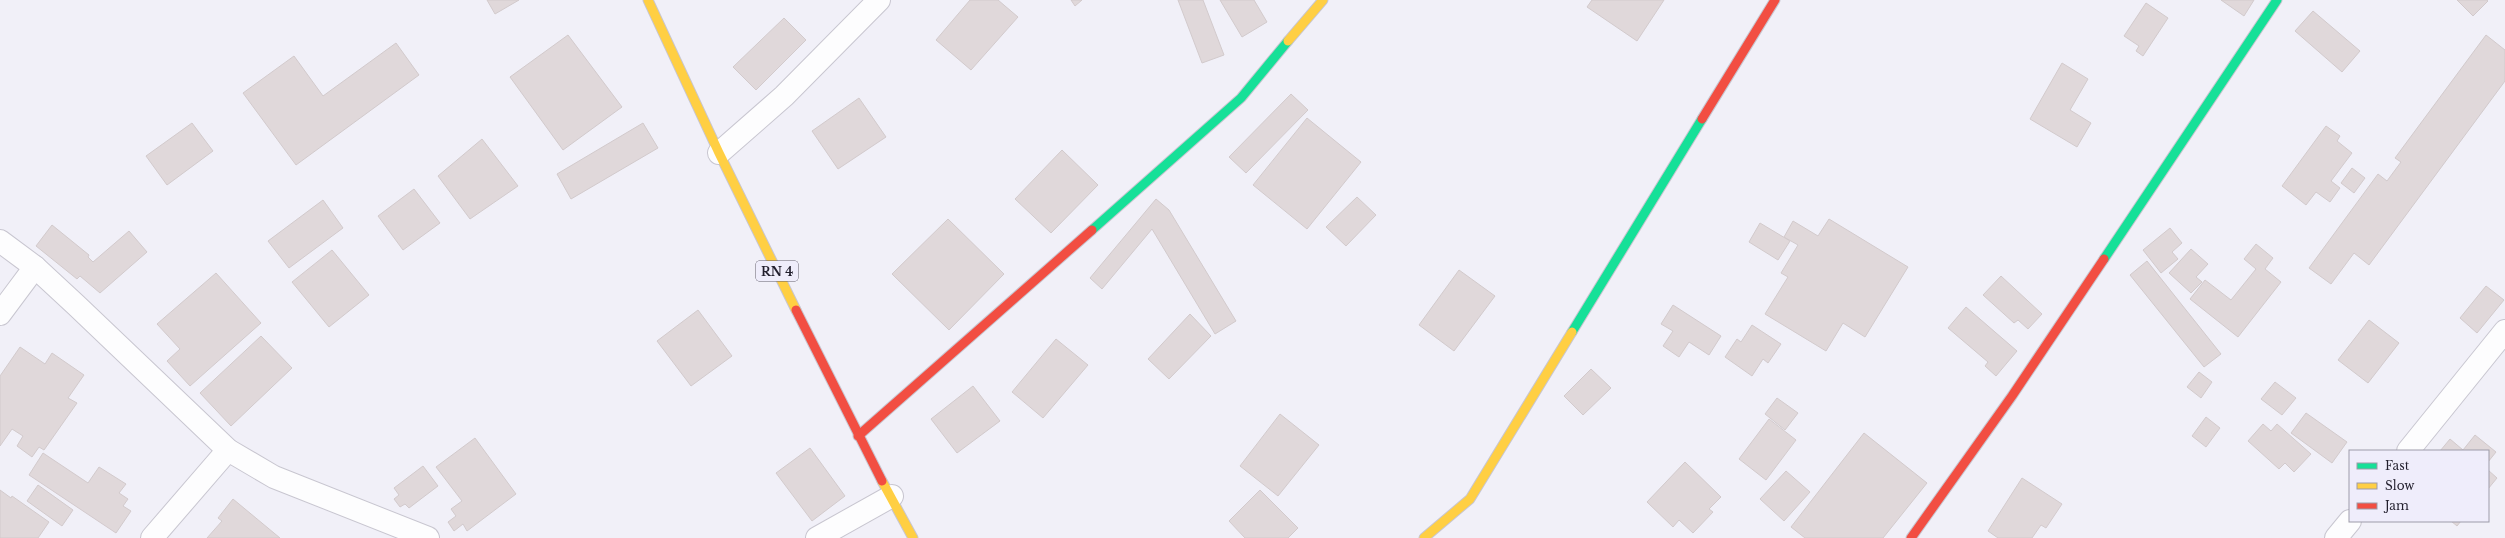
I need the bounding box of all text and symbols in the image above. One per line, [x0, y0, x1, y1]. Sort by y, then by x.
road number: RN 4 [756, 261, 798, 281]
legend [2349, 450, 2489, 522]
text: Fast [2385, 458, 2410, 473]
text: Slow [2385, 478, 2415, 493]
text: Jam [2383, 498, 2409, 513]

